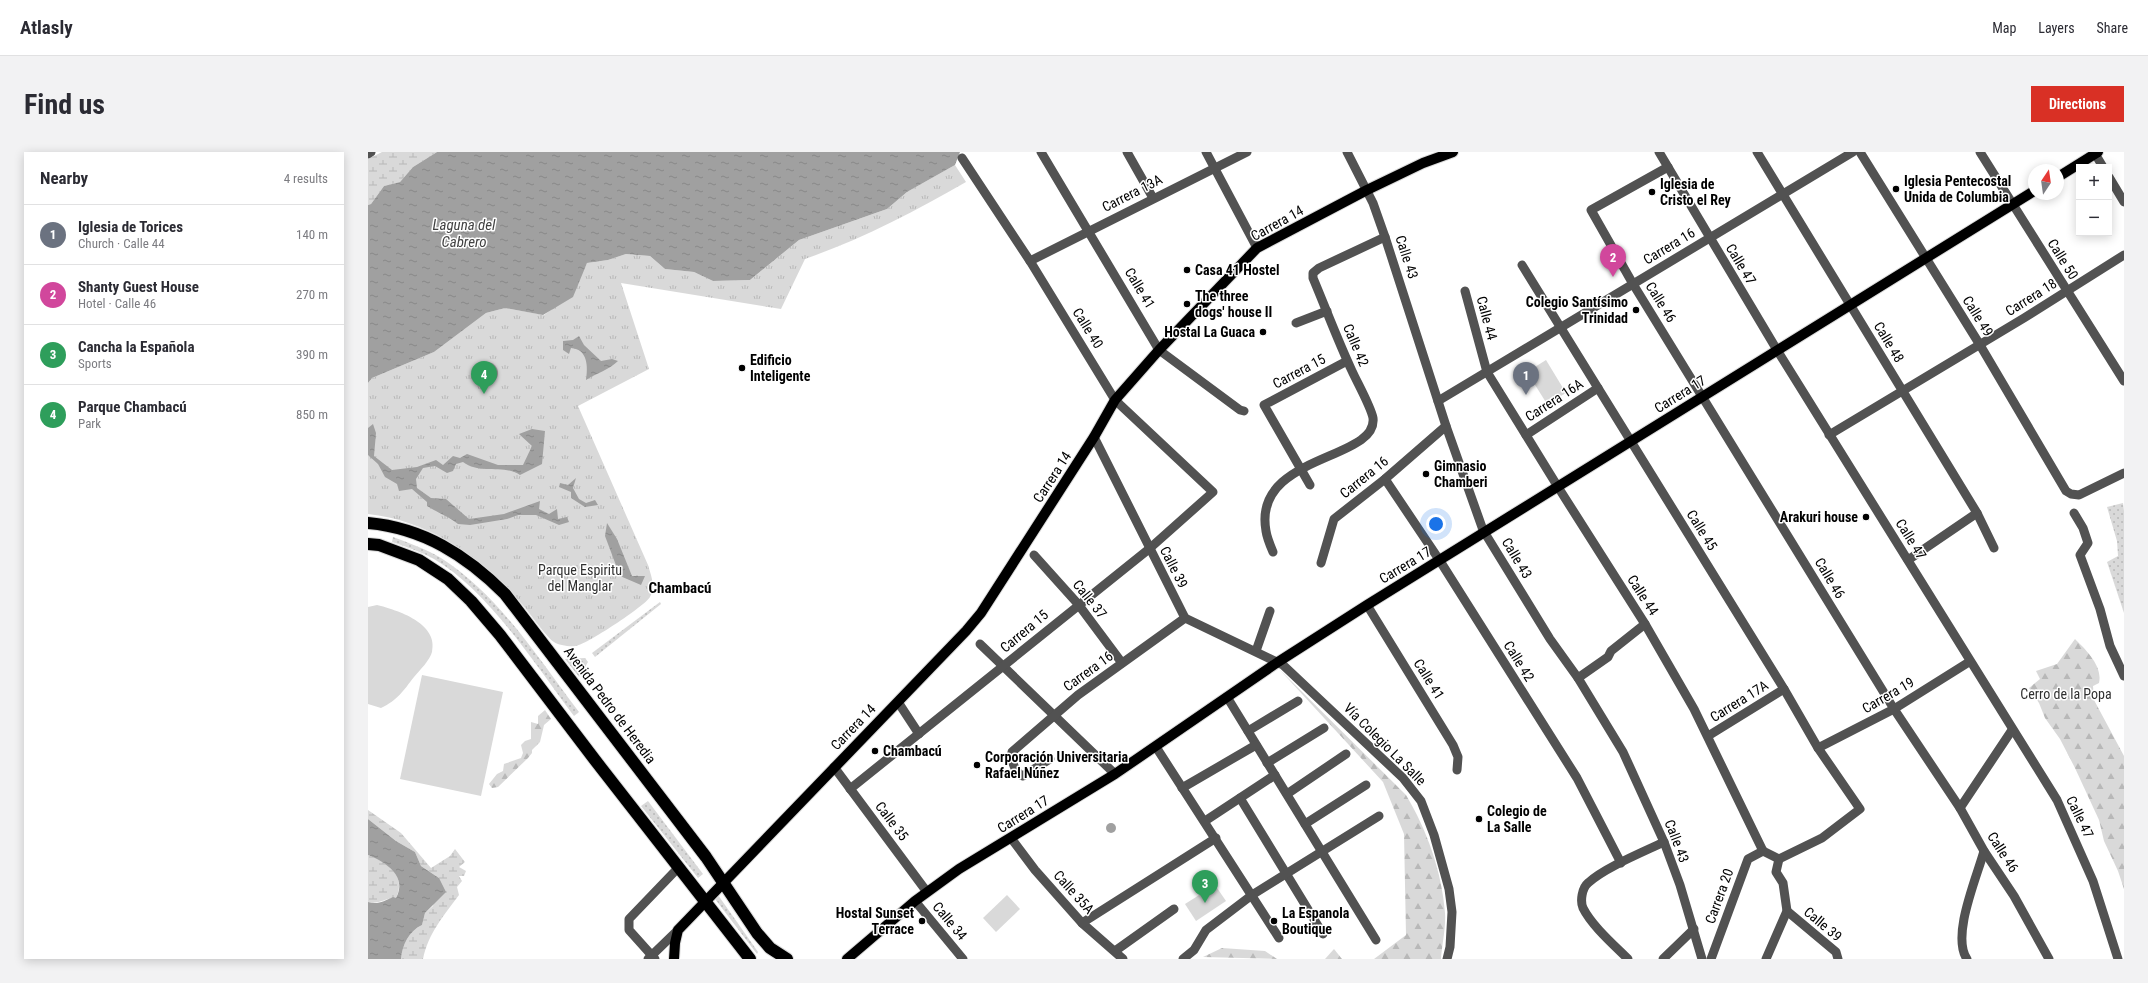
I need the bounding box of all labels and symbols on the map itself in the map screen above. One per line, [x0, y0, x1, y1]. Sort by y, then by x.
north arrow [2028, 164, 2064, 200]
street label: Carrera 13A [1099, 171, 1165, 215]
place label: Iglesia Pentecostal Unida de Columbia [1904, 173, 2011, 205]
place label: Iglesia de Cristo el Rey [1660, 176, 1732, 208]
marker: Iglesia Pentecostal Unida de Columbia [1891, 184, 1901, 194]
marker: Iglesia de Cristo el Rey [1647, 187, 1657, 197]
street label: Carrera 14 [1248, 202, 1306, 244]
water label: Laguna del Cabrero [433, 216, 496, 251]
street label: Carrera 16 [1640, 224, 1698, 268]
street label: Calle 43 [1392, 233, 1422, 281]
street label: Calle 50 [2044, 236, 2082, 282]
street label: Calle 47 [1723, 241, 1759, 287]
pin: 2 [1600, 244, 1626, 277]
place label: Casa 41 Hostel [1195, 262, 1280, 278]
street label: Calle 41 [1122, 265, 1158, 311]
marker: Casa 41 Hostel [1182, 265, 1192, 275]
street label: Carrera 18 [2002, 275, 2060, 319]
street label: Calle 46 [1642, 279, 1680, 325]
place label: The three dogs' house II [1195, 288, 1272, 320]
street label: Calle 49 [1959, 293, 1997, 339]
street label: Calle 44 [1473, 294, 1501, 342]
place label: Colegio Santísimo Trinidad [1526, 294, 1628, 326]
marker: The three dogs' house II [1182, 299, 1192, 309]
street label: Calle 40 [1069, 305, 1107, 351]
marker: Colegio Santísimo Trinidad [1631, 305, 1641, 315]
street label: Calle 48 [1871, 319, 1907, 365]
street label: Calle 42 [1340, 321, 1372, 369]
place label: Hostal La Guaca [1164, 324, 1255, 340]
marker: Hostal La Guaca [1258, 327, 1268, 337]
street label: Carrera 15 [1270, 350, 1328, 392]
place label: Edificio Inteligente [750, 352, 811, 384]
pin: 4 [471, 361, 497, 394]
pin: 1 [1513, 362, 1539, 395]
marker: Edificio Inteligente [737, 363, 747, 373]
street label: Carrera 17 [1651, 372, 1709, 416]
street label: Carrera 16A [1522, 375, 1586, 425]
street label: Carrera 14 [1030, 449, 1074, 505]
street label: Carrera 16 [1337, 453, 1391, 501]
place label: Gimnasio Chamberi [1434, 458, 1488, 490]
marker: Gimnasio Chamberi [1421, 469, 1431, 479]
street label: Calle 45 [1683, 507, 1721, 553]
place label: Arakuri house [1780, 509, 1858, 525]
marker: Arakuri house [1861, 512, 1871, 522]
your location [1426, 514, 1446, 534]
street label: Calle 47 [1892, 516, 1930, 562]
street label: Calle 43 [1499, 535, 1535, 581]
street label: Calle 39 [1157, 543, 1191, 591]
street label: Carrera 17 [1376, 543, 1434, 587]
street label: Calle 46 [1812, 555, 1848, 601]
park label: Parque Espiritu del Manglar [538, 562, 622, 594]
street label: Calle 44 [1624, 572, 1662, 618]
street label: Calle 37 [1070, 577, 1110, 621]
district label: Chambacú [649, 579, 711, 597]
street label: Carrera 15 [997, 606, 1051, 656]
street label: Calle 42 [1500, 638, 1538, 684]
street label: Avenida Pedro de Heredia [561, 643, 659, 767]
street label: Carrera 16 [1060, 648, 1116, 694]
street label: Calle 41 [1410, 656, 1448, 702]
street label: Carrera 19 [1859, 674, 1917, 716]
street label: Carrera 17A [1707, 677, 1771, 725]
park label: Cerro de la Popa [2020, 686, 2112, 702]
street label: Vía Colegio La Salle [1341, 700, 1430, 789]
street label: Carrera 14 [827, 701, 879, 753]
place label: Chambacú [883, 743, 942, 759]
marker: Chambacú [870, 746, 880, 756]
place label: Corporación Universitaria Rafael Núñez [985, 749, 1128, 781]
marker: Corporación Universitaria Rafael Núñez [972, 760, 982, 770]
street label: Carrera 17 [994, 792, 1052, 836]
street label: Calle 47 [2063, 793, 2097, 841]
street label: Calle 35 [872, 798, 912, 844]
place label: Colegio de La Salle [1487, 803, 1547, 835]
marker: Colegio de La Salle [1474, 814, 1484, 824]
street label: Calle 43 [1662, 817, 1692, 865]
street label: Calle 46 [1984, 829, 2022, 875]
street label: Carrera 20 [1702, 866, 1736, 926]
street label: Calle 35A [1050, 867, 1098, 917]
pin: 3 [1192, 870, 1218, 903]
street label: Calle 34 [930, 899, 971, 943]
street label: Calle 39 [1801, 904, 1845, 944]
place label: Hostal Sunset Terrace [836, 905, 914, 937]
place label: La Espanola Boutique [1282, 905, 1350, 937]
marker: Hostal Sunset Terrace [917, 916, 927, 926]
marker: La Espanola Boutique [1269, 916, 1279, 926]

